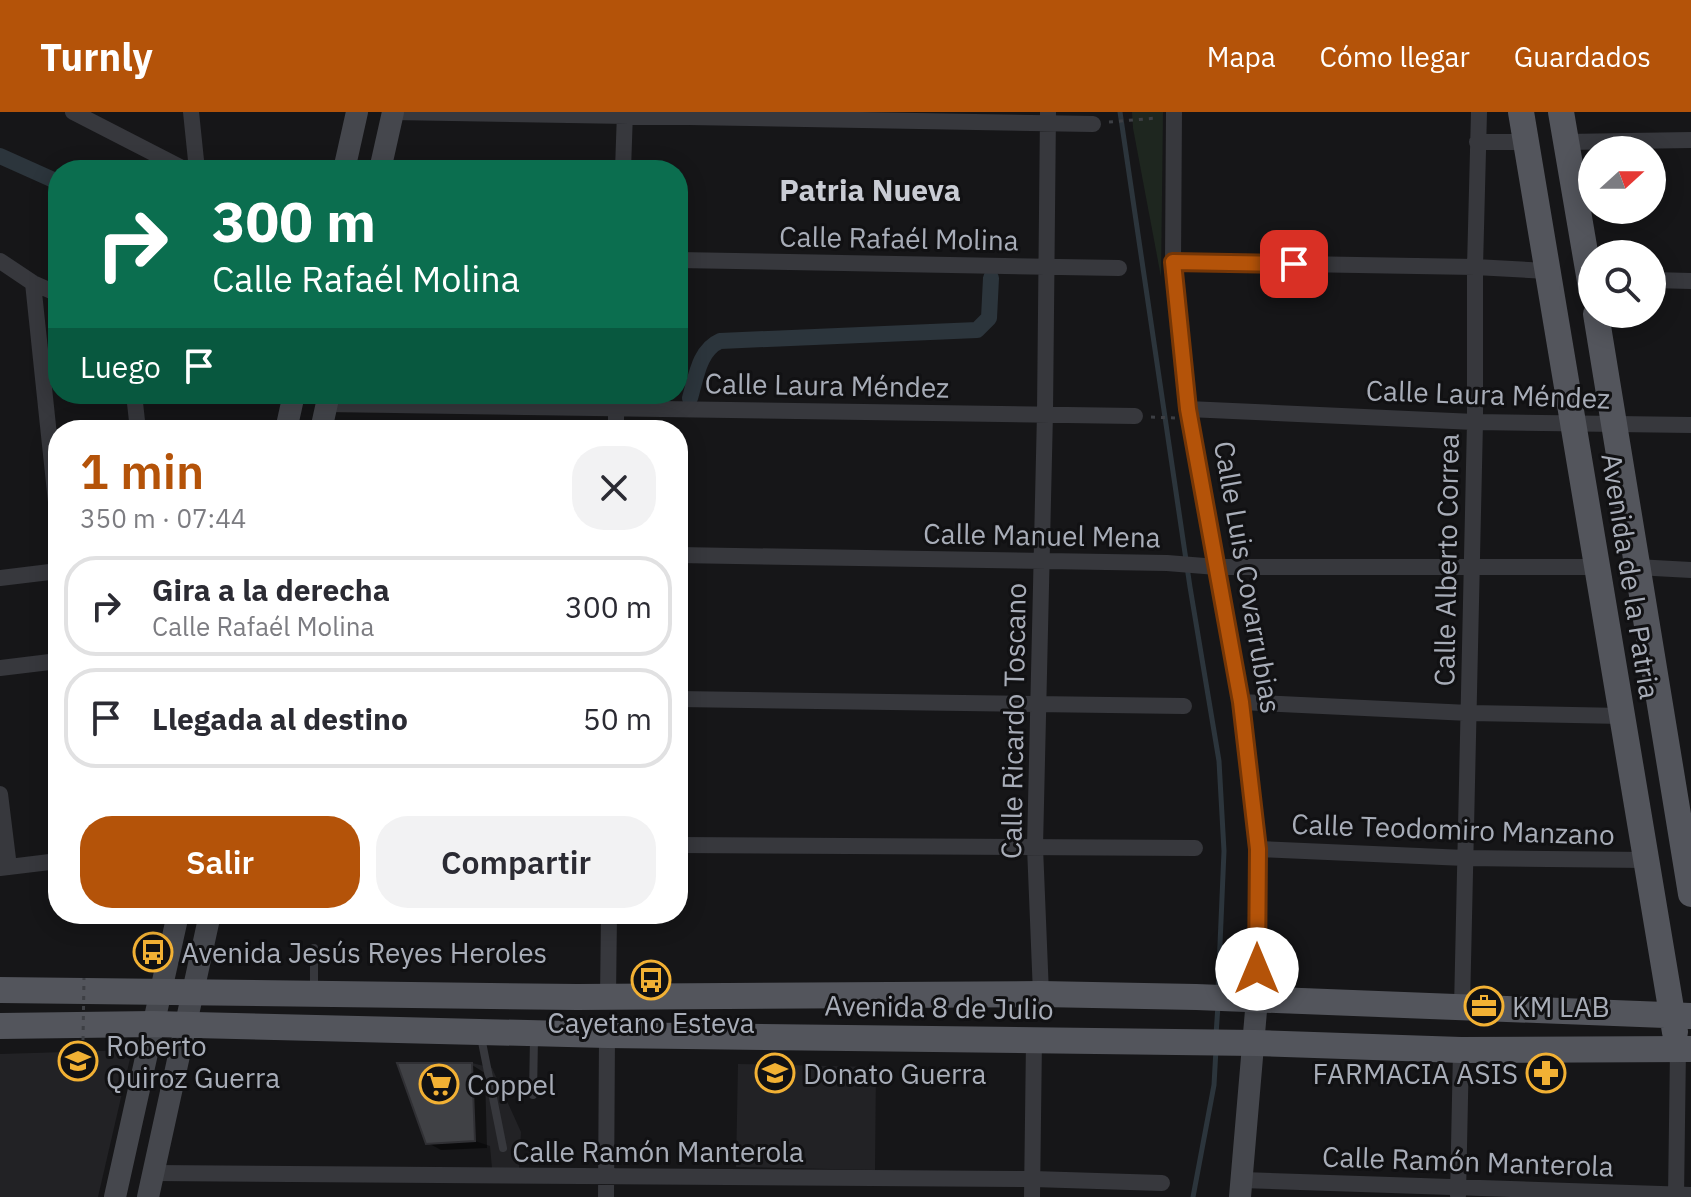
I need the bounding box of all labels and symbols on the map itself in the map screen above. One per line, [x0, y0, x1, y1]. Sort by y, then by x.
north arrow [1578, 136, 1666, 224]
district label: Patria Nueva [779, 170, 961, 209]
street label: Calle Rafaél Molina [779, 217, 1019, 259]
pin [1260, 230, 1328, 298]
street label: Calle Laura Méndez [704, 364, 950, 406]
street label: Calle Laura Méndez [1365, 371, 1611, 417]
street label: Calle Alberto Correa [1425, 433, 1467, 687]
street label: Calle Luis Covarrubias [1206, 438, 1290, 716]
street label: Avenida de la Patria [1593, 451, 1669, 701]
street label: Calle Manuel Mena [923, 514, 1161, 556]
street label: Calle Ricardo Toscano [992, 583, 1034, 859]
street label: Calle Teodomiro Manzano [1291, 805, 1615, 853]
position arrow [1215, 927, 1299, 1011]
bus stop icon: Avenida Jesús Reyes Heroles [132, 931, 174, 973]
place label: Avenida Jesús Reyes Heroles [181, 934, 547, 971]
bus stop icon: Cayetano Esteva [630, 959, 672, 1001]
office icon: KM LAB [1463, 985, 1505, 1027]
street label: Avenida 8 de Julio [824, 987, 1054, 1027]
place label: KM LAB [1512, 988, 1610, 1025]
place label: Cayetano Esteva [547, 1004, 755, 1041]
place label: Roberto Quiroz Guerra [106, 1027, 280, 1096]
school or university icon: Roberto Quiroz Guerra [57, 1040, 99, 1082]
school or university icon: Donato Guerra [754, 1052, 796, 1094]
pharmacy icon: FARMACIA ASIS [1525, 1052, 1567, 1094]
place label: Donato Guerra [803, 1055, 987, 1092]
place label: FARMACIA ASIS [1313, 1055, 1518, 1092]
supermarket icon: Coppel [418, 1063, 460, 1105]
place label: Coppel [467, 1066, 556, 1103]
street label: Calle Ramón Manterola [512, 1133, 804, 1170]
street label: Calle Ramón Manterola [1322, 1137, 1614, 1185]

